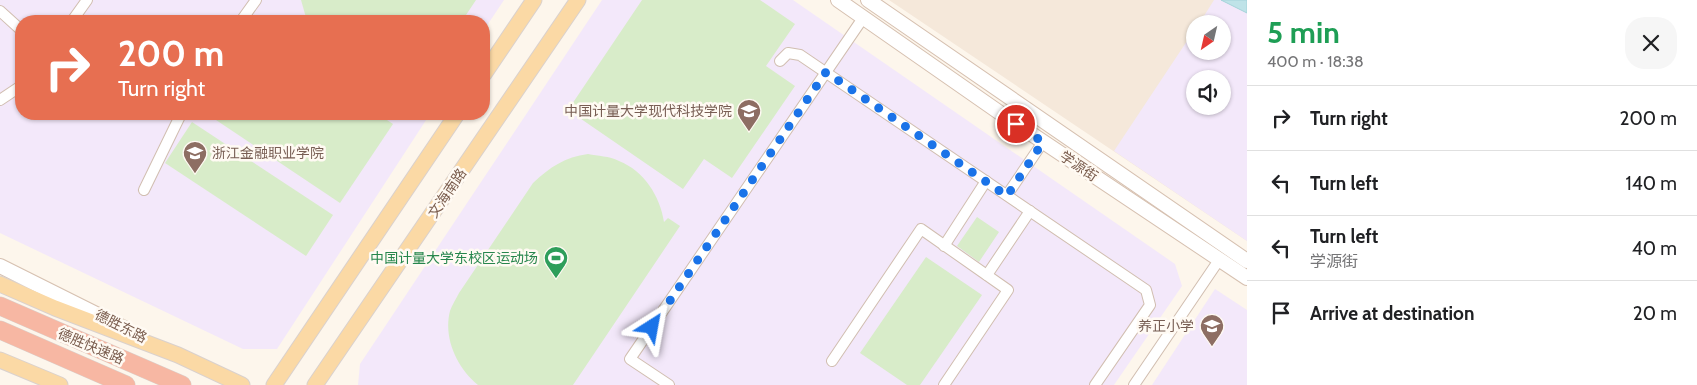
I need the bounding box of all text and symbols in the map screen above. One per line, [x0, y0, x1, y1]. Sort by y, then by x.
text: 5 min [1267, 14, 1340, 51]
north arrow [1186, 15, 1231, 60]
map controls [1186, 15, 1231, 115]
button: close [1625, 17, 1677, 69]
text: 200 m [118, 32, 224, 75]
icon: right [35, 35, 100, 100]
text: 400 m · 18:38 [1267, 52, 1364, 71]
button: sound [1186, 70, 1231, 115]
text: Turn right [118, 75, 205, 102]
school or university icon: 中国计量大学现代科技学院 [736, 98, 762, 132]
place label: 中国计量大学现代科技学院 [564, 102, 732, 120]
pin [995, 103, 1037, 145]
icon: right [1267, 104, 1295, 132]
text: Turn right [1310, 107, 1388, 130]
text: 200 m [1620, 107, 1677, 130]
icon: arrive [1002, 110, 1030, 138]
school or university icon: 浙江金融职业学院 [182, 140, 208, 174]
place label: 浙江金融职业学院 [212, 144, 324, 162]
street label: 学源街 [1057, 147, 1101, 185]
street label: 文海南路 [424, 165, 470, 221]
icon: left [1267, 169, 1295, 197]
text: Turn left [1310, 172, 1378, 195]
text: 140 m [1626, 172, 1677, 195]
text: Turn left [1310, 225, 1378, 248]
icon: left [1267, 234, 1295, 262]
text: 40 m [1632, 237, 1677, 260]
sports icon: 中国计量大学东校区运动场 [543, 245, 569, 279]
place label: 中国计量大学东校区运动场 [370, 249, 538, 267]
text: 学源街 [1310, 252, 1358, 271]
icon: arrive [1267, 299, 1295, 327]
position arrow [625, 300, 677, 352]
text: Arrive at destination [1310, 302, 1474, 325]
text: 20 m [1633, 302, 1677, 325]
street label: 德胜东路 [92, 305, 150, 347]
school or university icon: 养正小学 [1199, 313, 1225, 347]
place label: 养正小学 [1138, 317, 1194, 335]
street label: 德胜快速路 [55, 324, 127, 368]

